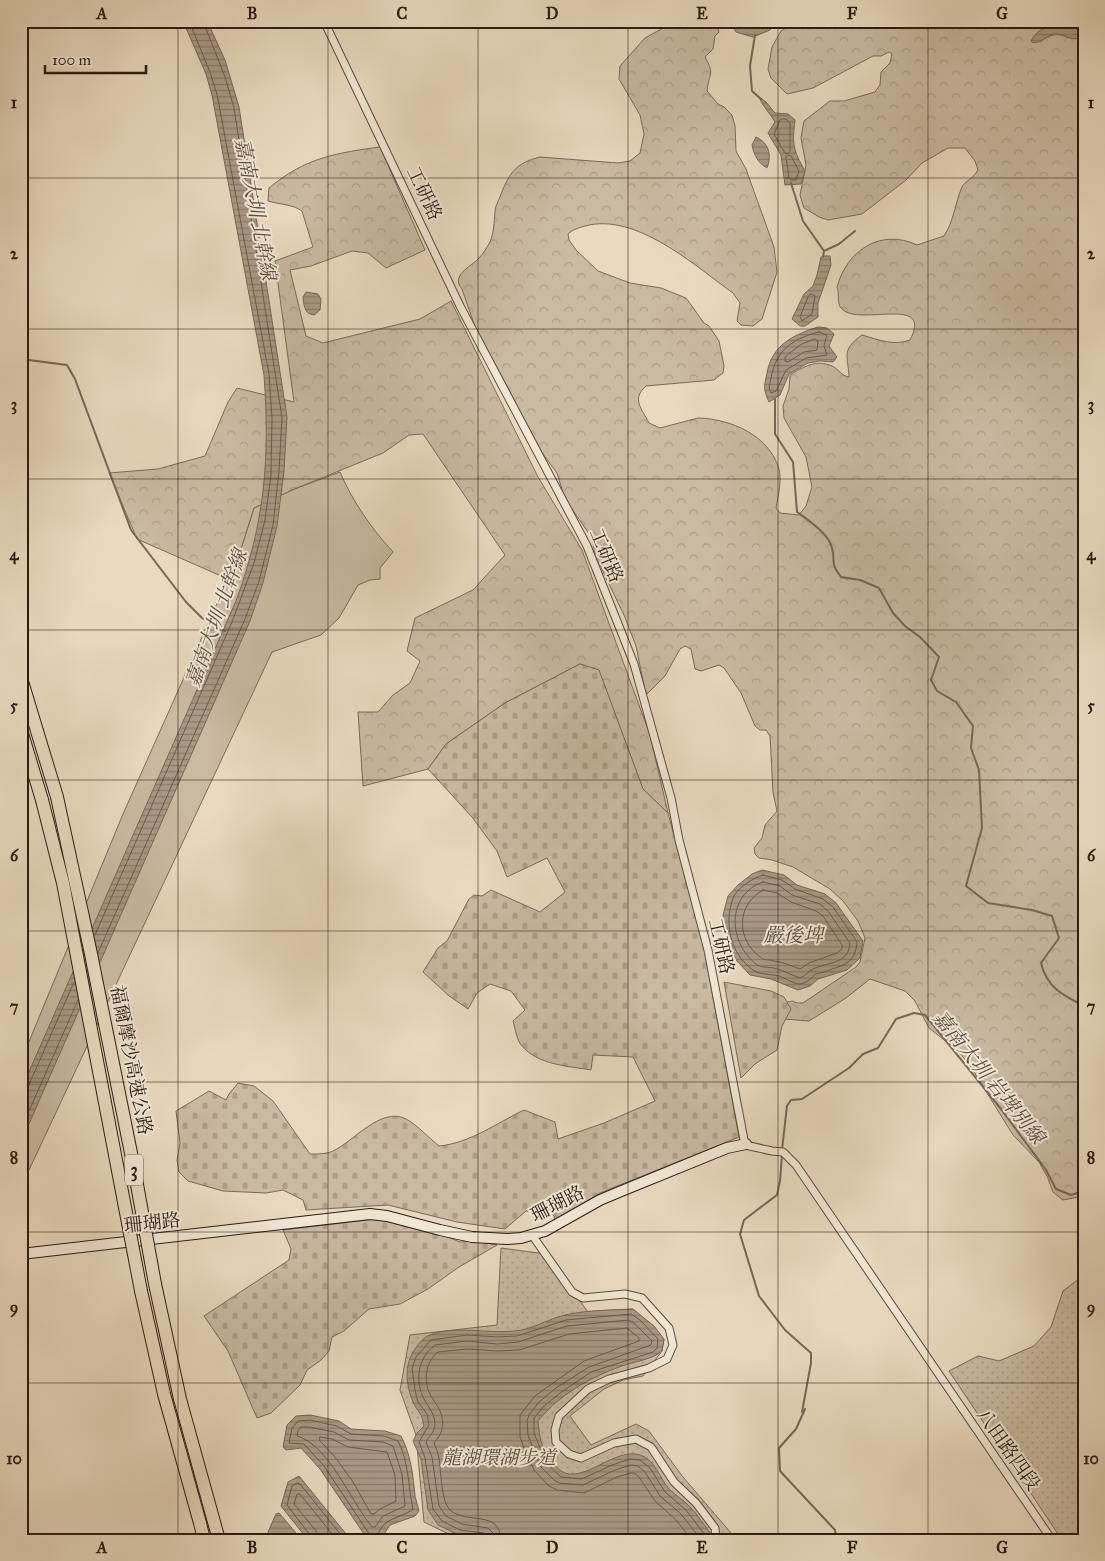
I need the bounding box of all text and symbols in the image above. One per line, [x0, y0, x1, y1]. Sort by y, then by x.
text: A [96, 4, 108, 23]
text: B [247, 4, 257, 23]
text: C [397, 4, 408, 23]
text: D [546, 4, 559, 23]
text: E [696, 4, 708, 23]
text: F [847, 4, 858, 23]
text: G [996, 4, 1008, 23]
scale bar [45, 42, 146, 74]
text: 100 m [52, 51, 92, 69]
text: 1 [11, 93, 18, 112]
text: 1 [1088, 93, 1095, 112]
water label: 嘉南大圳 北幹線 [230, 136, 282, 284]
street label: 工研路 [402, 163, 447, 224]
text: 2 [10, 244, 19, 263]
text: 2 [1087, 244, 1096, 263]
text: 3 [11, 395, 17, 415]
text: 3 [1088, 395, 1094, 415]
street label: 工研路 [585, 524, 628, 586]
water label: 嘉南大圳 北幹線 [180, 544, 253, 690]
text: 4 [10, 545, 20, 565]
text: 4 [1087, 545, 1097, 565]
text: 5 [10, 696, 18, 715]
text: 5 [1087, 696, 1095, 715]
text: 6 [10, 846, 19, 865]
text: 6 [1087, 846, 1096, 865]
street label: 工研路 [704, 916, 739, 976]
water label: 嚴後埤 [763, 923, 826, 947]
street label: 福爾摩沙高速公路 [106, 983, 157, 1137]
text: 7 [10, 997, 19, 1016]
text: 7 [1087, 997, 1096, 1016]
water label: 嘉南大圳 岩埤別線 [928, 1006, 1051, 1150]
text: 8 [10, 1148, 18, 1167]
text: 8 [1087, 1148, 1095, 1167]
road number: 3 [125, 1154, 143, 1186]
street label: 珊瑚路 [527, 1180, 588, 1227]
street label: 珊瑚路 [122, 1208, 182, 1237]
text: 9 [10, 1298, 18, 1318]
text: 9 [1087, 1298, 1095, 1318]
street label: 八田路四段 [972, 1404, 1045, 1495]
park label: 龍湖環湖步道 [442, 1446, 558, 1469]
text: 10 [6, 1449, 22, 1468]
text: 10 [1083, 1449, 1099, 1468]
text: A [96, 1538, 108, 1557]
text: B [247, 1538, 257, 1557]
text: C [397, 1538, 408, 1557]
text: D [546, 1538, 559, 1557]
text: E [696, 1538, 708, 1557]
text: F [847, 1538, 858, 1557]
text: G [996, 1538, 1008, 1557]

